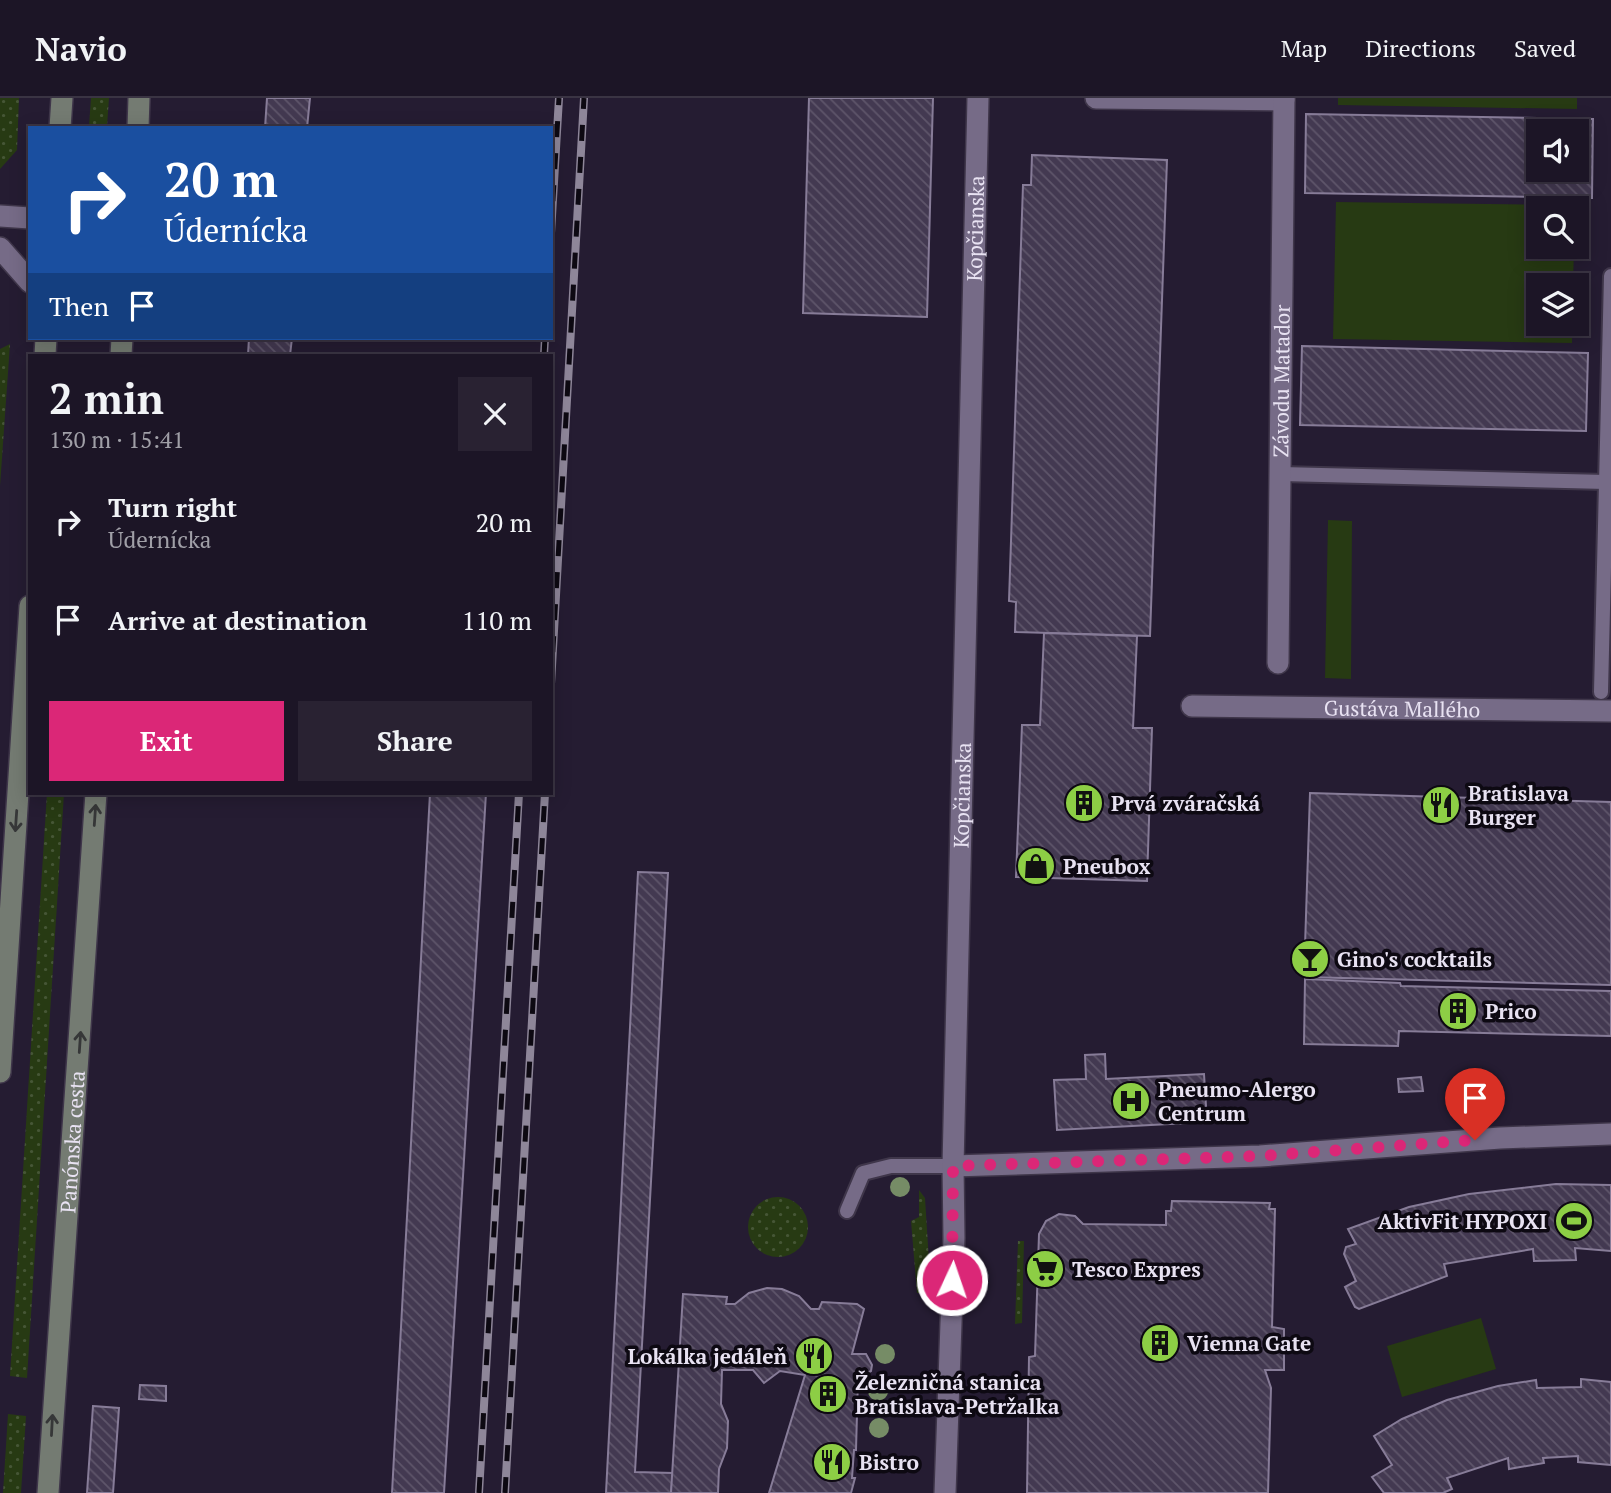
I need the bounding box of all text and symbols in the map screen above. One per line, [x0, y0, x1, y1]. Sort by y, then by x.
text: Navio [35, 27, 127, 70]
text: Map [1281, 32, 1327, 64]
text: Directions [1365, 32, 1476, 64]
text: Saved [1514, 32, 1576, 64]
map controls [1526, 119, 1589, 336]
button: sound [1526, 119, 1589, 182]
text: 20 m [164, 146, 278, 211]
icon: right [49, 154, 140, 245]
street label: Kopčianska [960, 175, 990, 282]
button: search [1526, 196, 1589, 259]
text: Údernícka [164, 209, 308, 251]
button: layers [1526, 273, 1589, 336]
icon: arrive [123, 287, 161, 325]
text: Then [49, 289, 109, 323]
street label: Závodu Matador [1266, 304, 1296, 458]
text: 2 min [49, 370, 164, 426]
button: close [458, 377, 532, 451]
text: 130 m · 15:41 [49, 424, 184, 455]
text: Turn right [108, 490, 237, 524]
icon: right [49, 503, 87, 541]
text: 20 m [476, 505, 532, 539]
text: Údernícka [108, 524, 211, 555]
icon: arrive [49, 601, 87, 639]
text: Arrive at destination [108, 603, 367, 637]
text: 110 m [462, 603, 532, 637]
street label: Gustáva Mallého [1324, 694, 1480, 723]
button: Exit [49, 701, 284, 781]
button: Share [298, 701, 532, 781]
street label: Kopčianska [946, 742, 977, 849]
place label: Bratislava Burger [1468, 779, 1569, 831]
building icon: Prvá zváračská [1063, 782, 1105, 824]
restaurant icon: Bratislava Burger [1420, 784, 1462, 826]
place label: Prvá zváračská [1111, 789, 1261, 817]
one-way arrow [88, 804, 101, 827]
one-way arrow [10, 809, 23, 832]
shop icon: Pneubox [1015, 845, 1057, 887]
place label: Pneubox [1063, 852, 1151, 880]
bar icon: Gino's cocktails [1289, 938, 1331, 980]
place label: Gino's cocktails [1337, 945, 1492, 973]
building icon: Prico [1437, 990, 1479, 1032]
place label: Prico [1485, 997, 1537, 1025]
one-way arrow [73, 1031, 86, 1054]
pin [1445, 1068, 1505, 1140]
street label: Panónska cesta [53, 1069, 91, 1214]
place label: Pneumo-Alergo Centrum [1158, 1075, 1316, 1127]
icon: arrive [1456, 1079, 1494, 1117]
hospital icon: Pneumo-Alergo Centrum [1110, 1080, 1152, 1122]
sports icon: AktivFit HYPOXI [1553, 1200, 1595, 1242]
place label: AktivFit HYPOXI [1378, 1207, 1547, 1235]
position arrow [915, 1243, 989, 1317]
supermarket icon: Tesco Expres [1024, 1248, 1066, 1290]
place label: Tesco Expres [1072, 1255, 1201, 1283]
building icon: Vienna Gate [1139, 1322, 1181, 1364]
place label: Vienna Gate [1187, 1329, 1311, 1357]
restaurant icon: Lokálka jedáleň [793, 1335, 835, 1377]
place label: Lokálka jedáleň [628, 1342, 787, 1370]
place label: Železničná stanica Bratislava-Petržalka [855, 1368, 1060, 1420]
building icon: Železničná stanica Bratislava-Petržalka [807, 1373, 849, 1415]
one-way arrow [46, 1414, 59, 1437]
restaurant icon: Bistro [811, 1441, 853, 1483]
place label: Bistro [859, 1448, 919, 1476]

